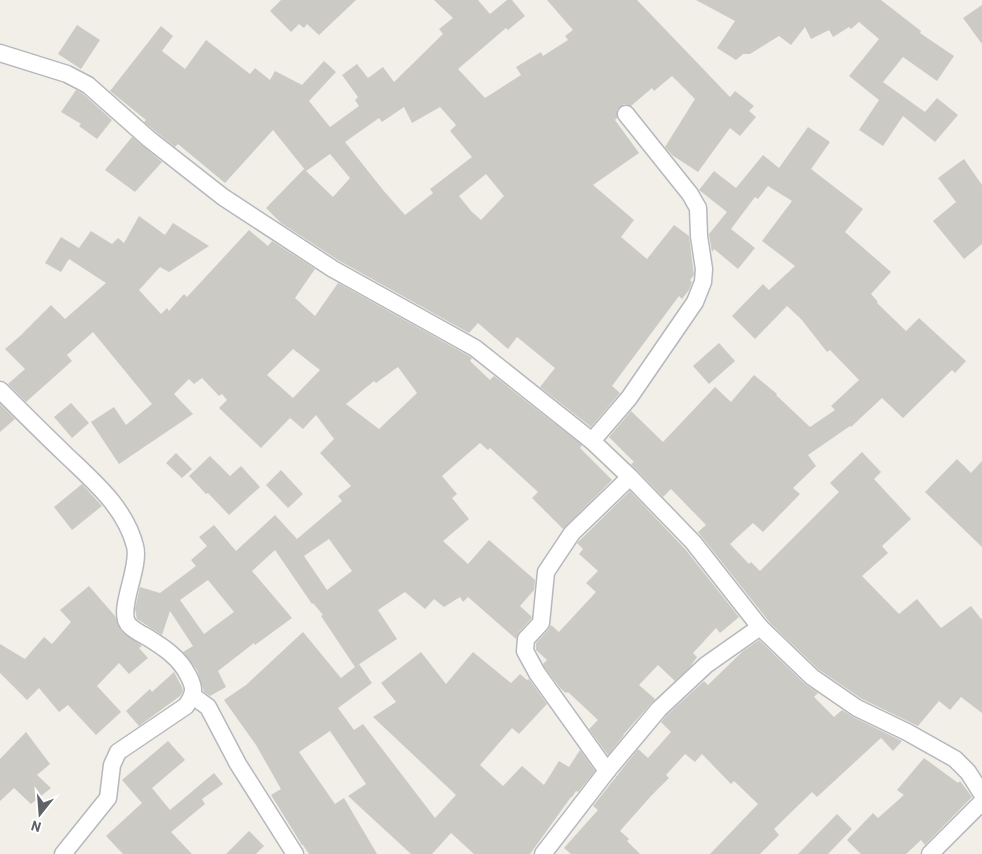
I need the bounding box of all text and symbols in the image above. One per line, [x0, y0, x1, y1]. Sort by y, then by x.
north arrow [15, 789, 65, 839]
text: N [29, 817, 43, 836]

